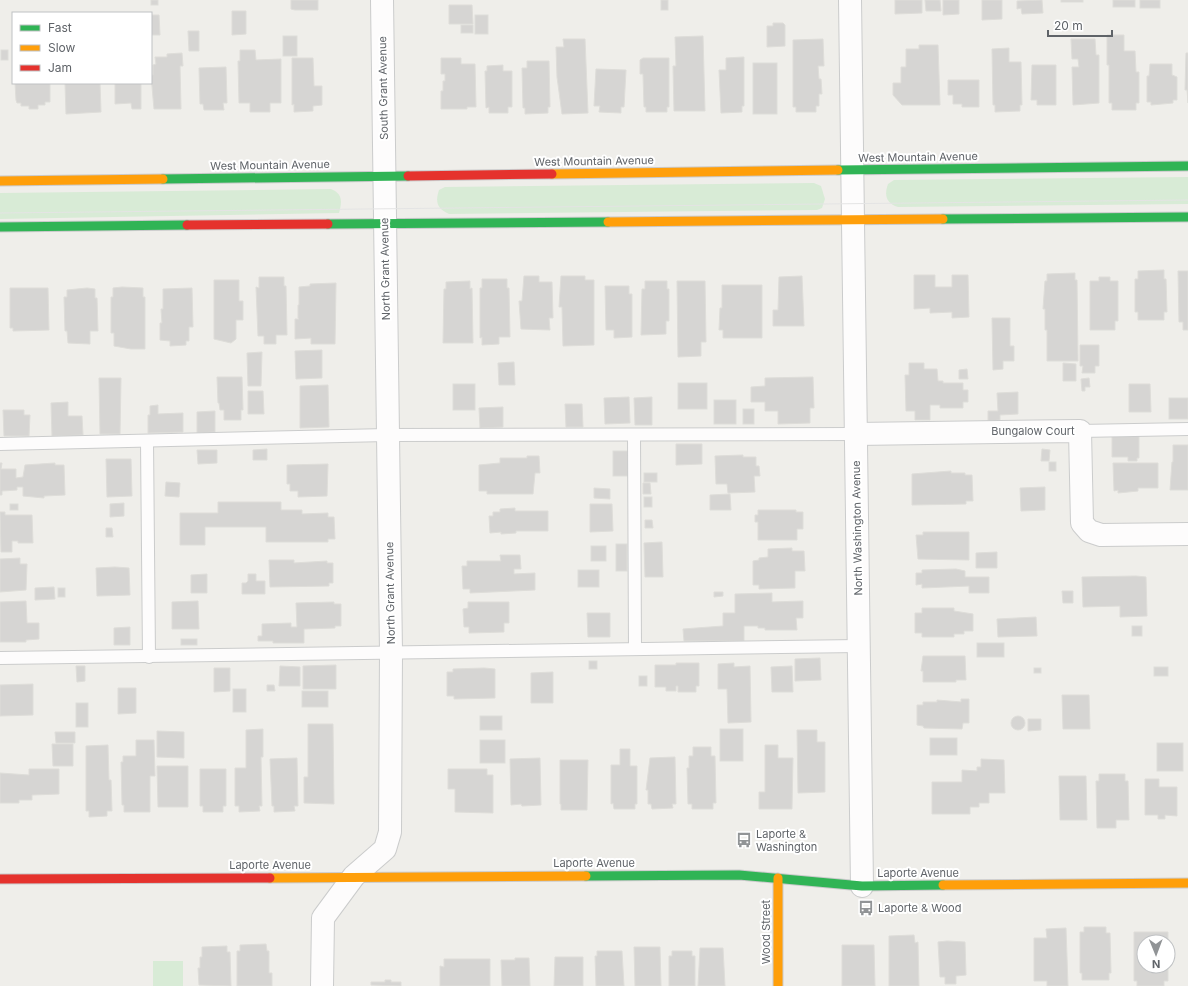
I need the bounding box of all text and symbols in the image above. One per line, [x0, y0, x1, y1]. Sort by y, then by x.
legend [12, 12, 152, 84]
scale bar [1048, 12, 1112, 38]
text: 20 m [1054, 18, 1083, 33]
text: Fast [48, 20, 72, 35]
street label: South Grant Avenue [375, 36, 391, 140]
text: Slow [48, 40, 76, 55]
text: Jam [48, 60, 72, 75]
street label: West Mountain Avenue [858, 149, 978, 165]
street label: West Mountain Avenue [534, 153, 654, 169]
street label: West Mountain Avenue [210, 157, 330, 173]
street label: North Grant Avenue [377, 218, 393, 320]
street label: Bungalow Court [991, 424, 1075, 438]
street label: North Washington Avenue [849, 460, 865, 596]
street label: North Grant Avenue [382, 542, 398, 644]
place label: Laporte & Washington [756, 827, 817, 854]
bus stop icon: Laporte & Washington [735, 831, 753, 849]
street label: Laporte Avenue [553, 856, 635, 870]
street label: Laporte Avenue [229, 858, 311, 872]
street label: Laporte Avenue [877, 866, 959, 880]
street label: Wood Street [759, 899, 773, 964]
bus stop icon: Laporte & Wood [857, 899, 875, 917]
place label: Laporte & Wood [878, 901, 961, 915]
north arrow [1136, 934, 1176, 974]
text: N [1152, 957, 1160, 971]

